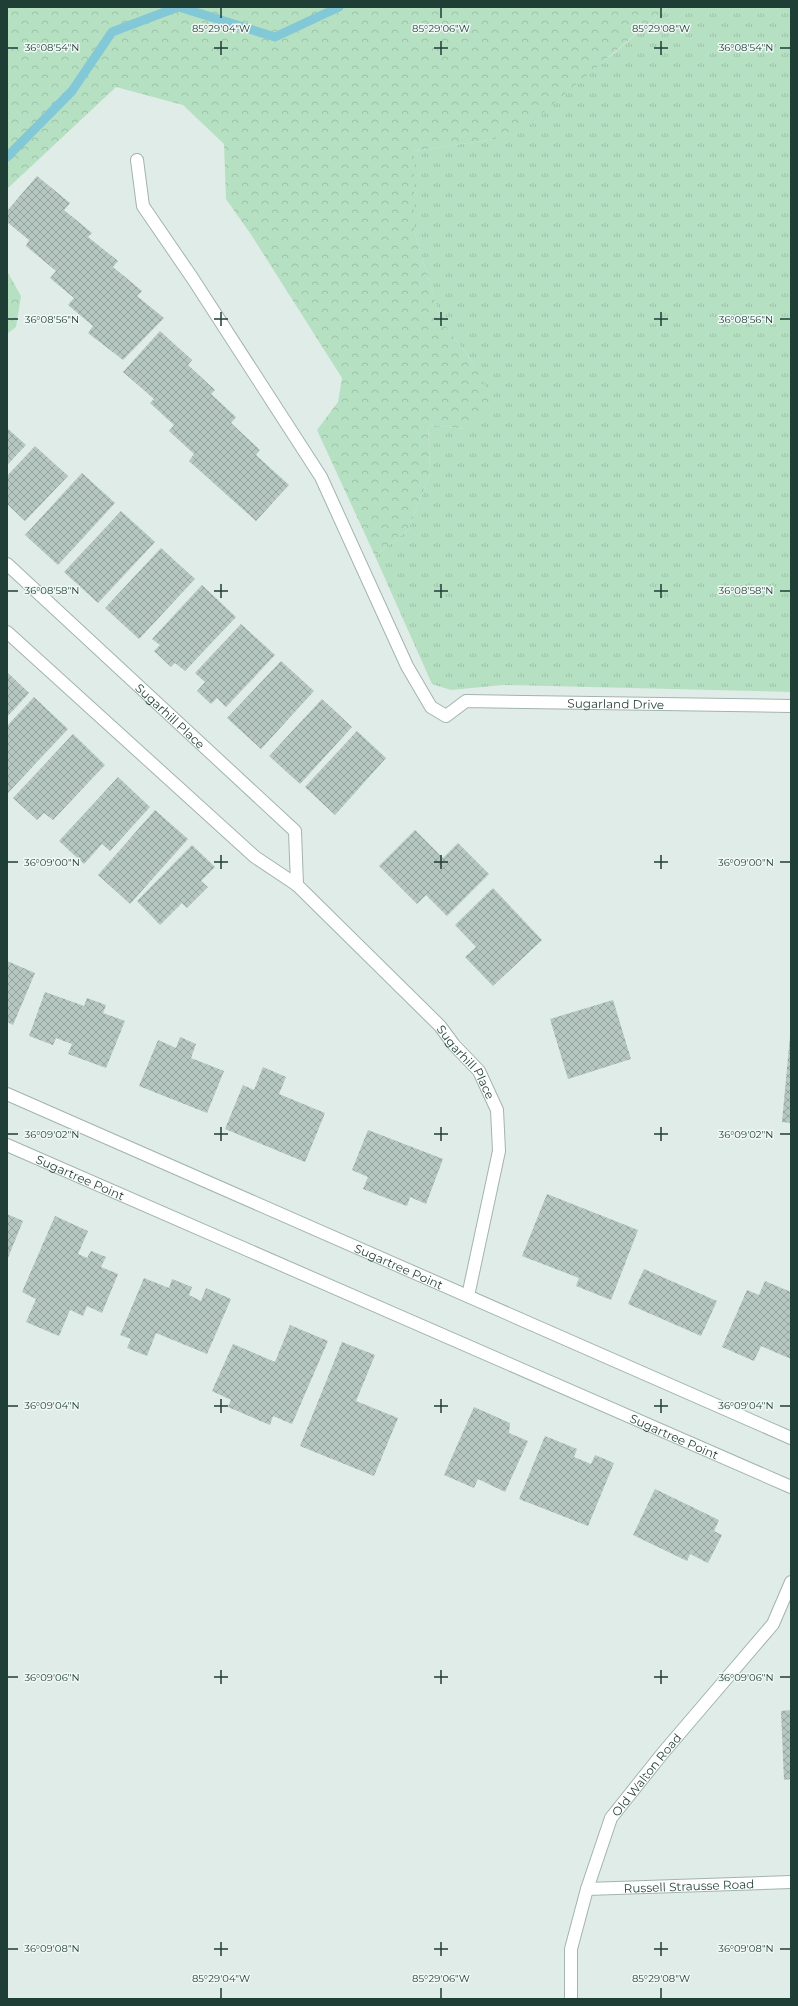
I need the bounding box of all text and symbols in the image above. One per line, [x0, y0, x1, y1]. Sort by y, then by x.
text: 85°29'04"W [192, 22, 250, 35]
text: 85°29'06"W [412, 22, 470, 35]
text: 85°29'08"W [632, 22, 690, 35]
text: 36°08'54"N [25, 41, 79, 54]
text: 36°08'54"N [719, 41, 773, 54]
text: 36°08'56"N [25, 313, 79, 326]
text: 36°08'56"N [719, 313, 773, 326]
text: 36°08'58"N [25, 584, 79, 597]
text: 36°08'58"N [719, 584, 773, 597]
street label: Sugarhill Place [133, 680, 208, 751]
street label: Sugarland Drive [567, 695, 664, 712]
text: 36°09'00"N [24, 856, 80, 869]
text: 36°09'00"N [718, 856, 774, 869]
street label: Sugarhill Place [434, 1022, 498, 1101]
text: 36°09'02"N [25, 1128, 79, 1141]
text: 36°09'02"N [719, 1128, 773, 1141]
street label: Sugartree Point [34, 1151, 127, 1203]
street label: Sugartree Point [352, 1240, 446, 1292]
text: 36°09'04"N [24, 1399, 80, 1412]
text: 36°09'04"N [718, 1399, 774, 1412]
street label: Sugartree Point [628, 1410, 721, 1462]
text: 36°09'06"N [24, 1671, 80, 1684]
text: 36°09'06"N [718, 1671, 774, 1684]
street label: Old Walton Road [608, 1730, 684, 1819]
street label: Russell Strausse Road [623, 1876, 754, 1895]
text: 36°09'08"N [24, 1942, 80, 1955]
text: 36°09'08"N [718, 1942, 774, 1955]
text: 85°29'04"W [192, 1972, 250, 1985]
text: 85°29'06"W [412, 1972, 470, 1985]
text: 85°29'08"W [632, 1972, 690, 1985]

